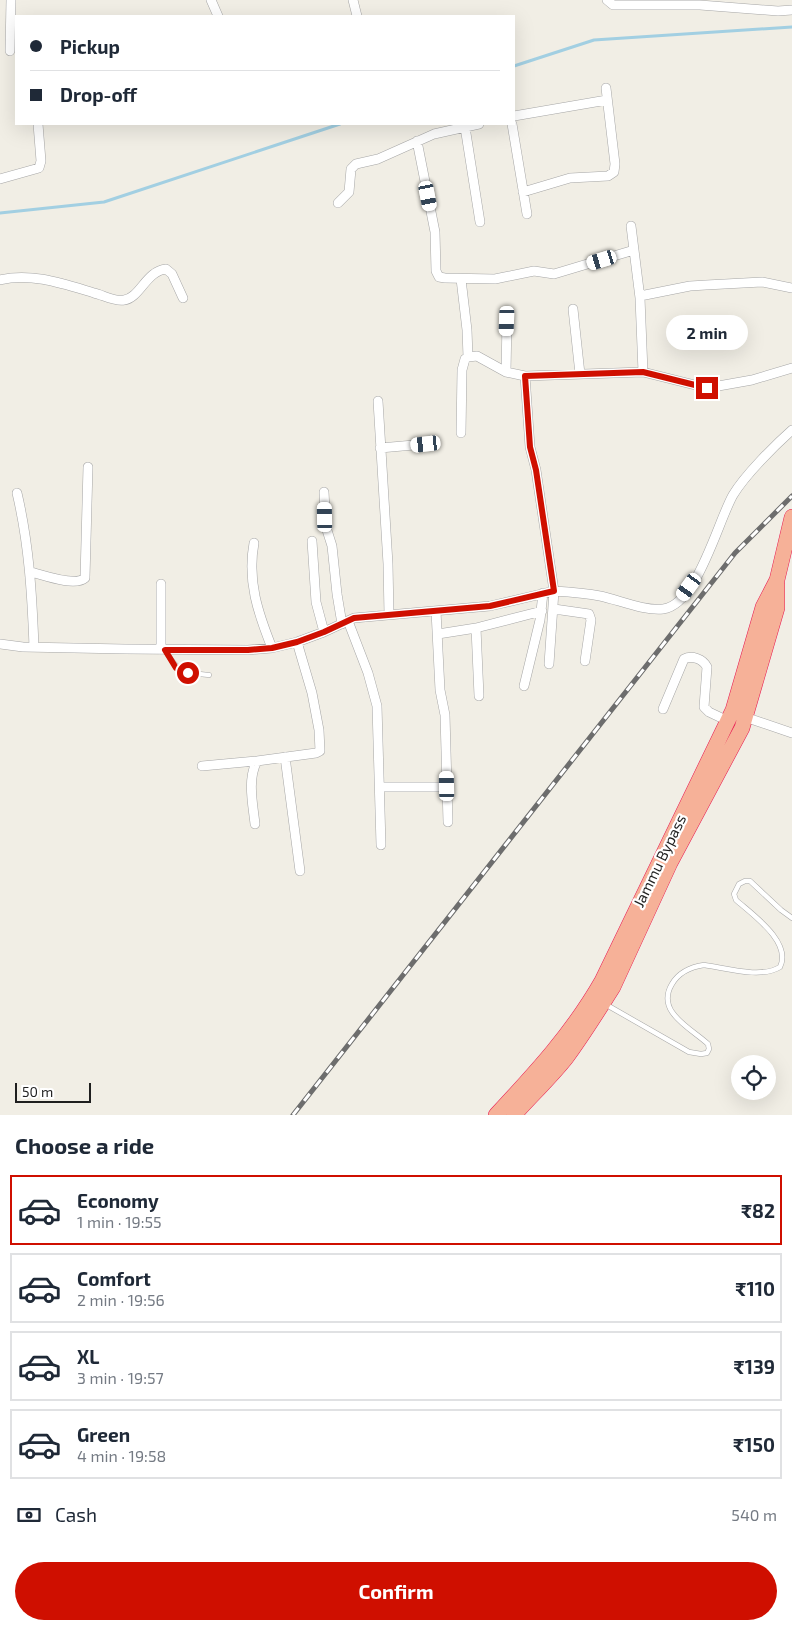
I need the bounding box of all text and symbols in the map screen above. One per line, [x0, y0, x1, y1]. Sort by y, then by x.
text: Pickup [60, 35, 120, 58]
text: Drop-off [60, 83, 137, 106]
car [417, 180, 438, 212]
car [585, 248, 618, 272]
car [498, 306, 515, 336]
callout: 2 min [666, 316, 748, 350]
text: 2 min [687, 323, 727, 342]
route end [696, 377, 718, 399]
car [410, 435, 441, 453]
car [317, 502, 332, 532]
car [674, 570, 703, 604]
route start [177, 662, 199, 684]
car [439, 771, 454, 801]
street label: Jammu Bypass [629, 811, 689, 910]
map controls [731, 1055, 776, 1100]
button: locate [731, 1055, 776, 1100]
scale bar [15, 1080, 91, 1103]
text: 50 m [22, 1083, 53, 1100]
text: Choose a ride [15, 1132, 154, 1158]
icon: car [17, 1188, 62, 1233]
text: Economy [77, 1189, 159, 1212]
text: ₹82 [741, 1199, 775, 1222]
text: 1 min · 19:55 [77, 1212, 162, 1231]
icon: car [17, 1266, 62, 1311]
text: Comfort [77, 1267, 151, 1290]
text: ₹110 [735, 1277, 775, 1300]
text: 2 min · 19:56 [77, 1290, 165, 1309]
icon: car [17, 1344, 62, 1389]
text: XL [77, 1345, 99, 1368]
text: ₹139 [734, 1355, 775, 1378]
text: 3 min · 19:57 [77, 1368, 164, 1387]
icon: car [17, 1422, 62, 1467]
text: Green [77, 1423, 130, 1446]
text: ₹150 [733, 1433, 775, 1456]
text: 4 min · 19:58 [77, 1446, 166, 1465]
icon: cash [15, 1501, 43, 1529]
text: Cash [55, 1503, 97, 1526]
text: 540 m [731, 1505, 777, 1524]
button: Confirm [15, 1562, 777, 1620]

